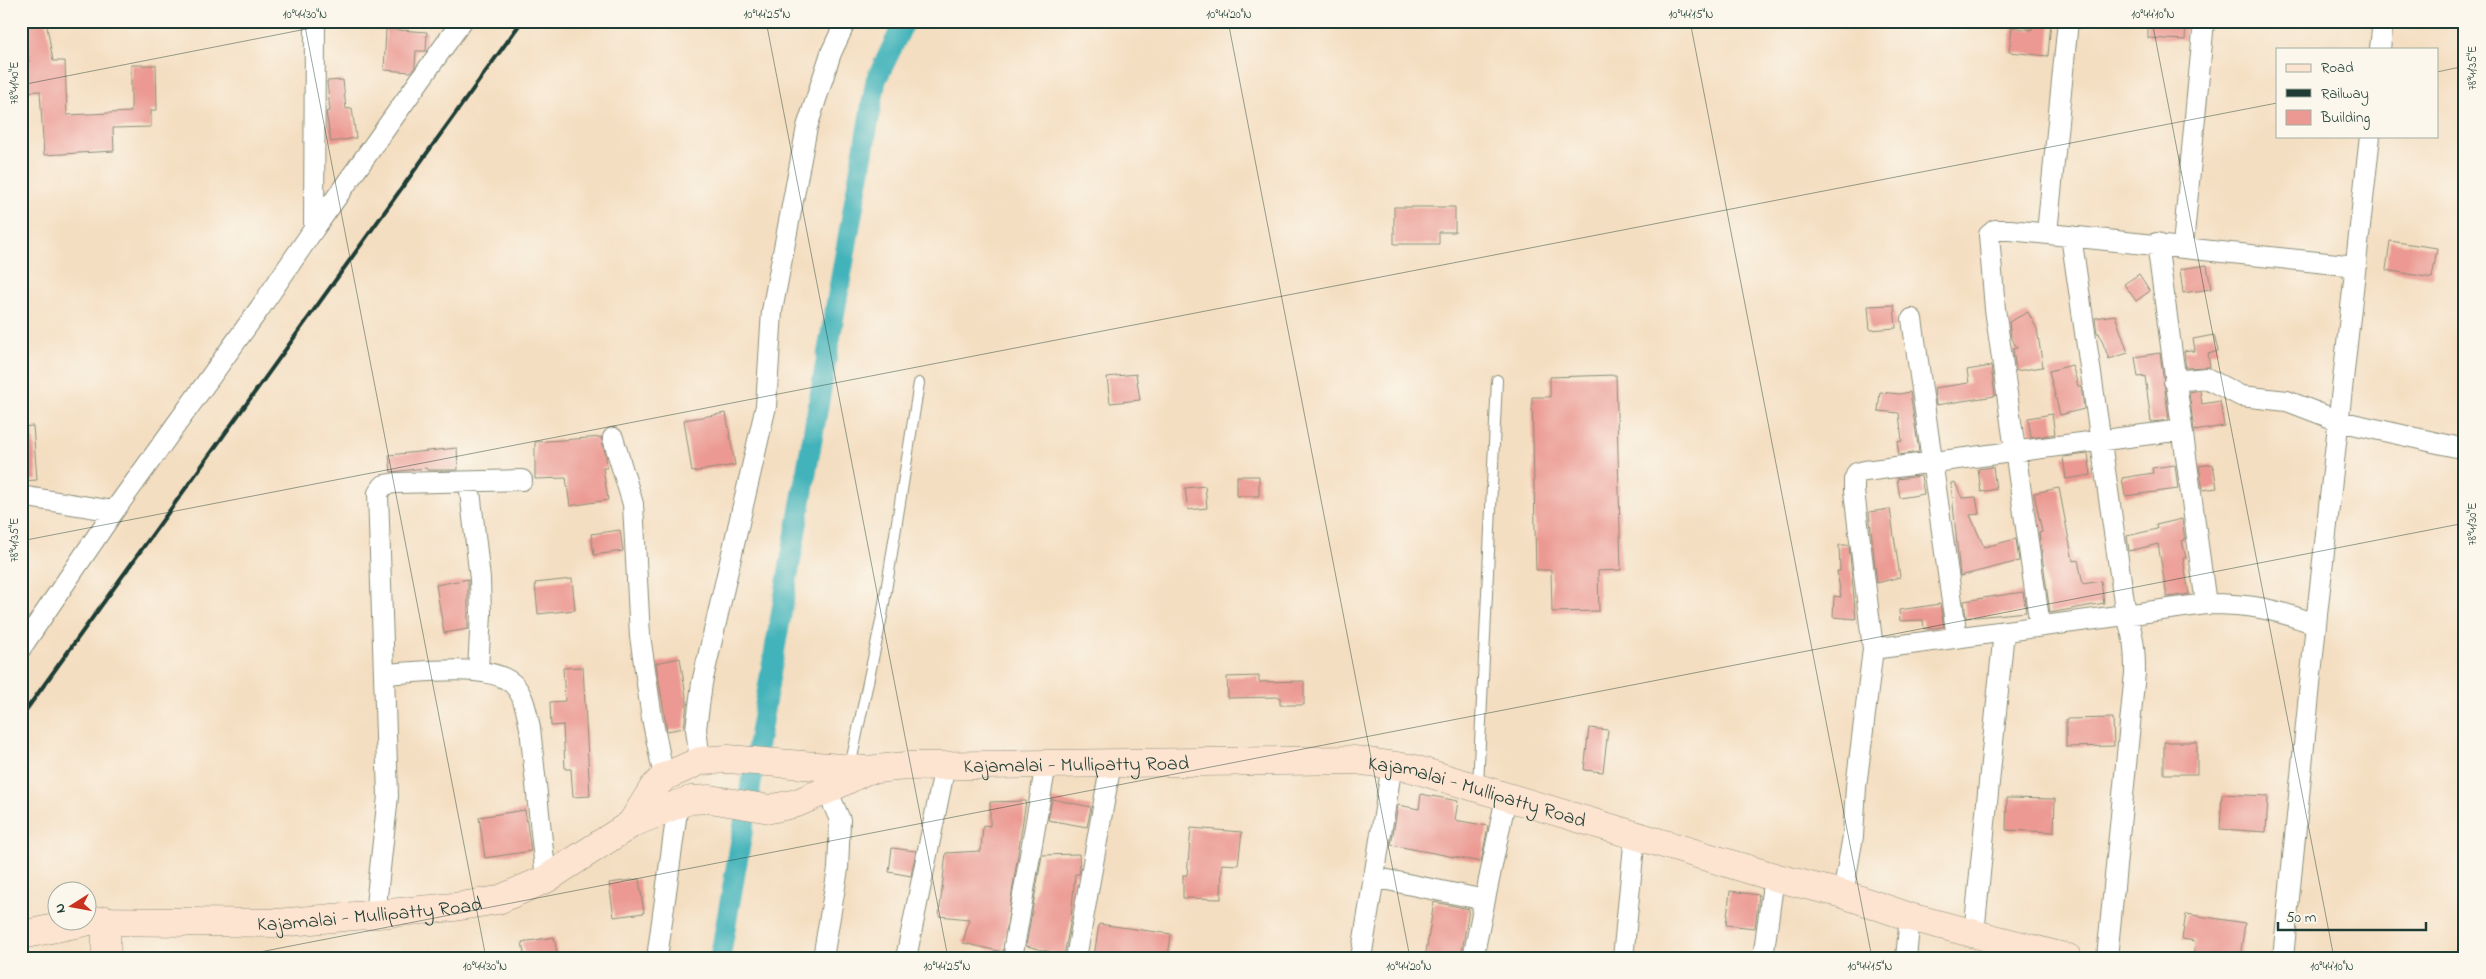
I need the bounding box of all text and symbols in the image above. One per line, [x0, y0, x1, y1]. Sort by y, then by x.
text: 10°44'30"N [283, 6, 327, 24]
text: 10°44'25"N [743, 6, 791, 24]
text: 10°44'20"N [1206, 6, 1252, 24]
text: 10°44'15"N [1669, 6, 1713, 24]
text: 10°44'10"N [2131, 6, 2175, 24]
text: 78°41'35"E [2464, 46, 2482, 90]
legend [2276, 48, 2438, 138]
text: Road [2321, 57, 2354, 79]
text: 78°41'40"E [6, 62, 24, 104]
text: Railway [2321, 83, 2369, 106]
text: Building [2320, 107, 2370, 130]
text: 78°41'30"E [2464, 503, 2482, 545]
text: 78°41'35"E [6, 518, 24, 562]
street label: Kajamalai - Mullipatty Road [963, 750, 1189, 782]
street label: Kajamalai - Mullipatty Road [1366, 750, 1589, 837]
north arrow [48, 882, 98, 932]
street label: Kajamalai - Mullipatty Road [257, 891, 484, 940]
scale bar [2278, 899, 2426, 931]
text: N [50, 902, 72, 915]
text: 50 m [2286, 907, 2317, 929]
text: 10°44'30"N [463, 958, 507, 976]
text: 10°44'25"N [923, 958, 971, 976]
text: 10°44'20"N [1386, 958, 1432, 976]
text: 10°44'15"N [1848, 958, 1892, 976]
text: 10°44'10"N [2310, 958, 2354, 976]

